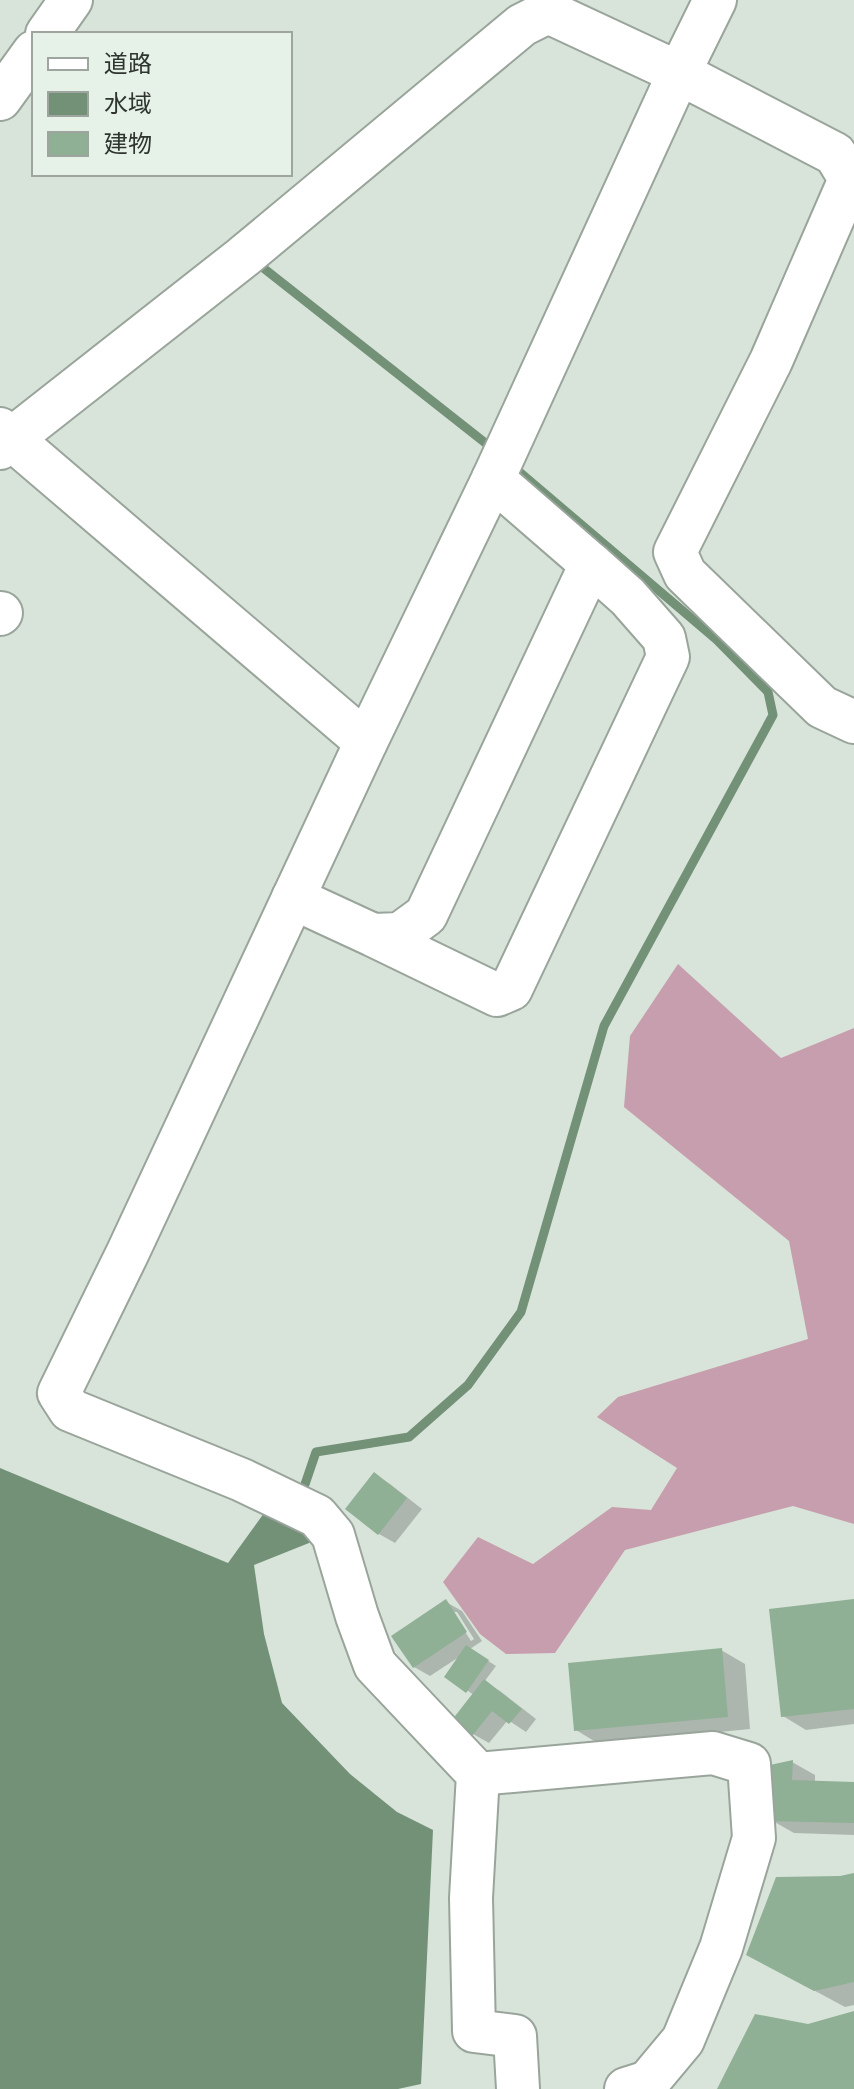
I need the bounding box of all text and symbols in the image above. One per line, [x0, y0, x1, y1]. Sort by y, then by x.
legend [32, 32, 292, 176]
text: 道路 [104, 47, 152, 80]
text: 水域 [104, 87, 152, 120]
text: 建物 [104, 127, 152, 160]

